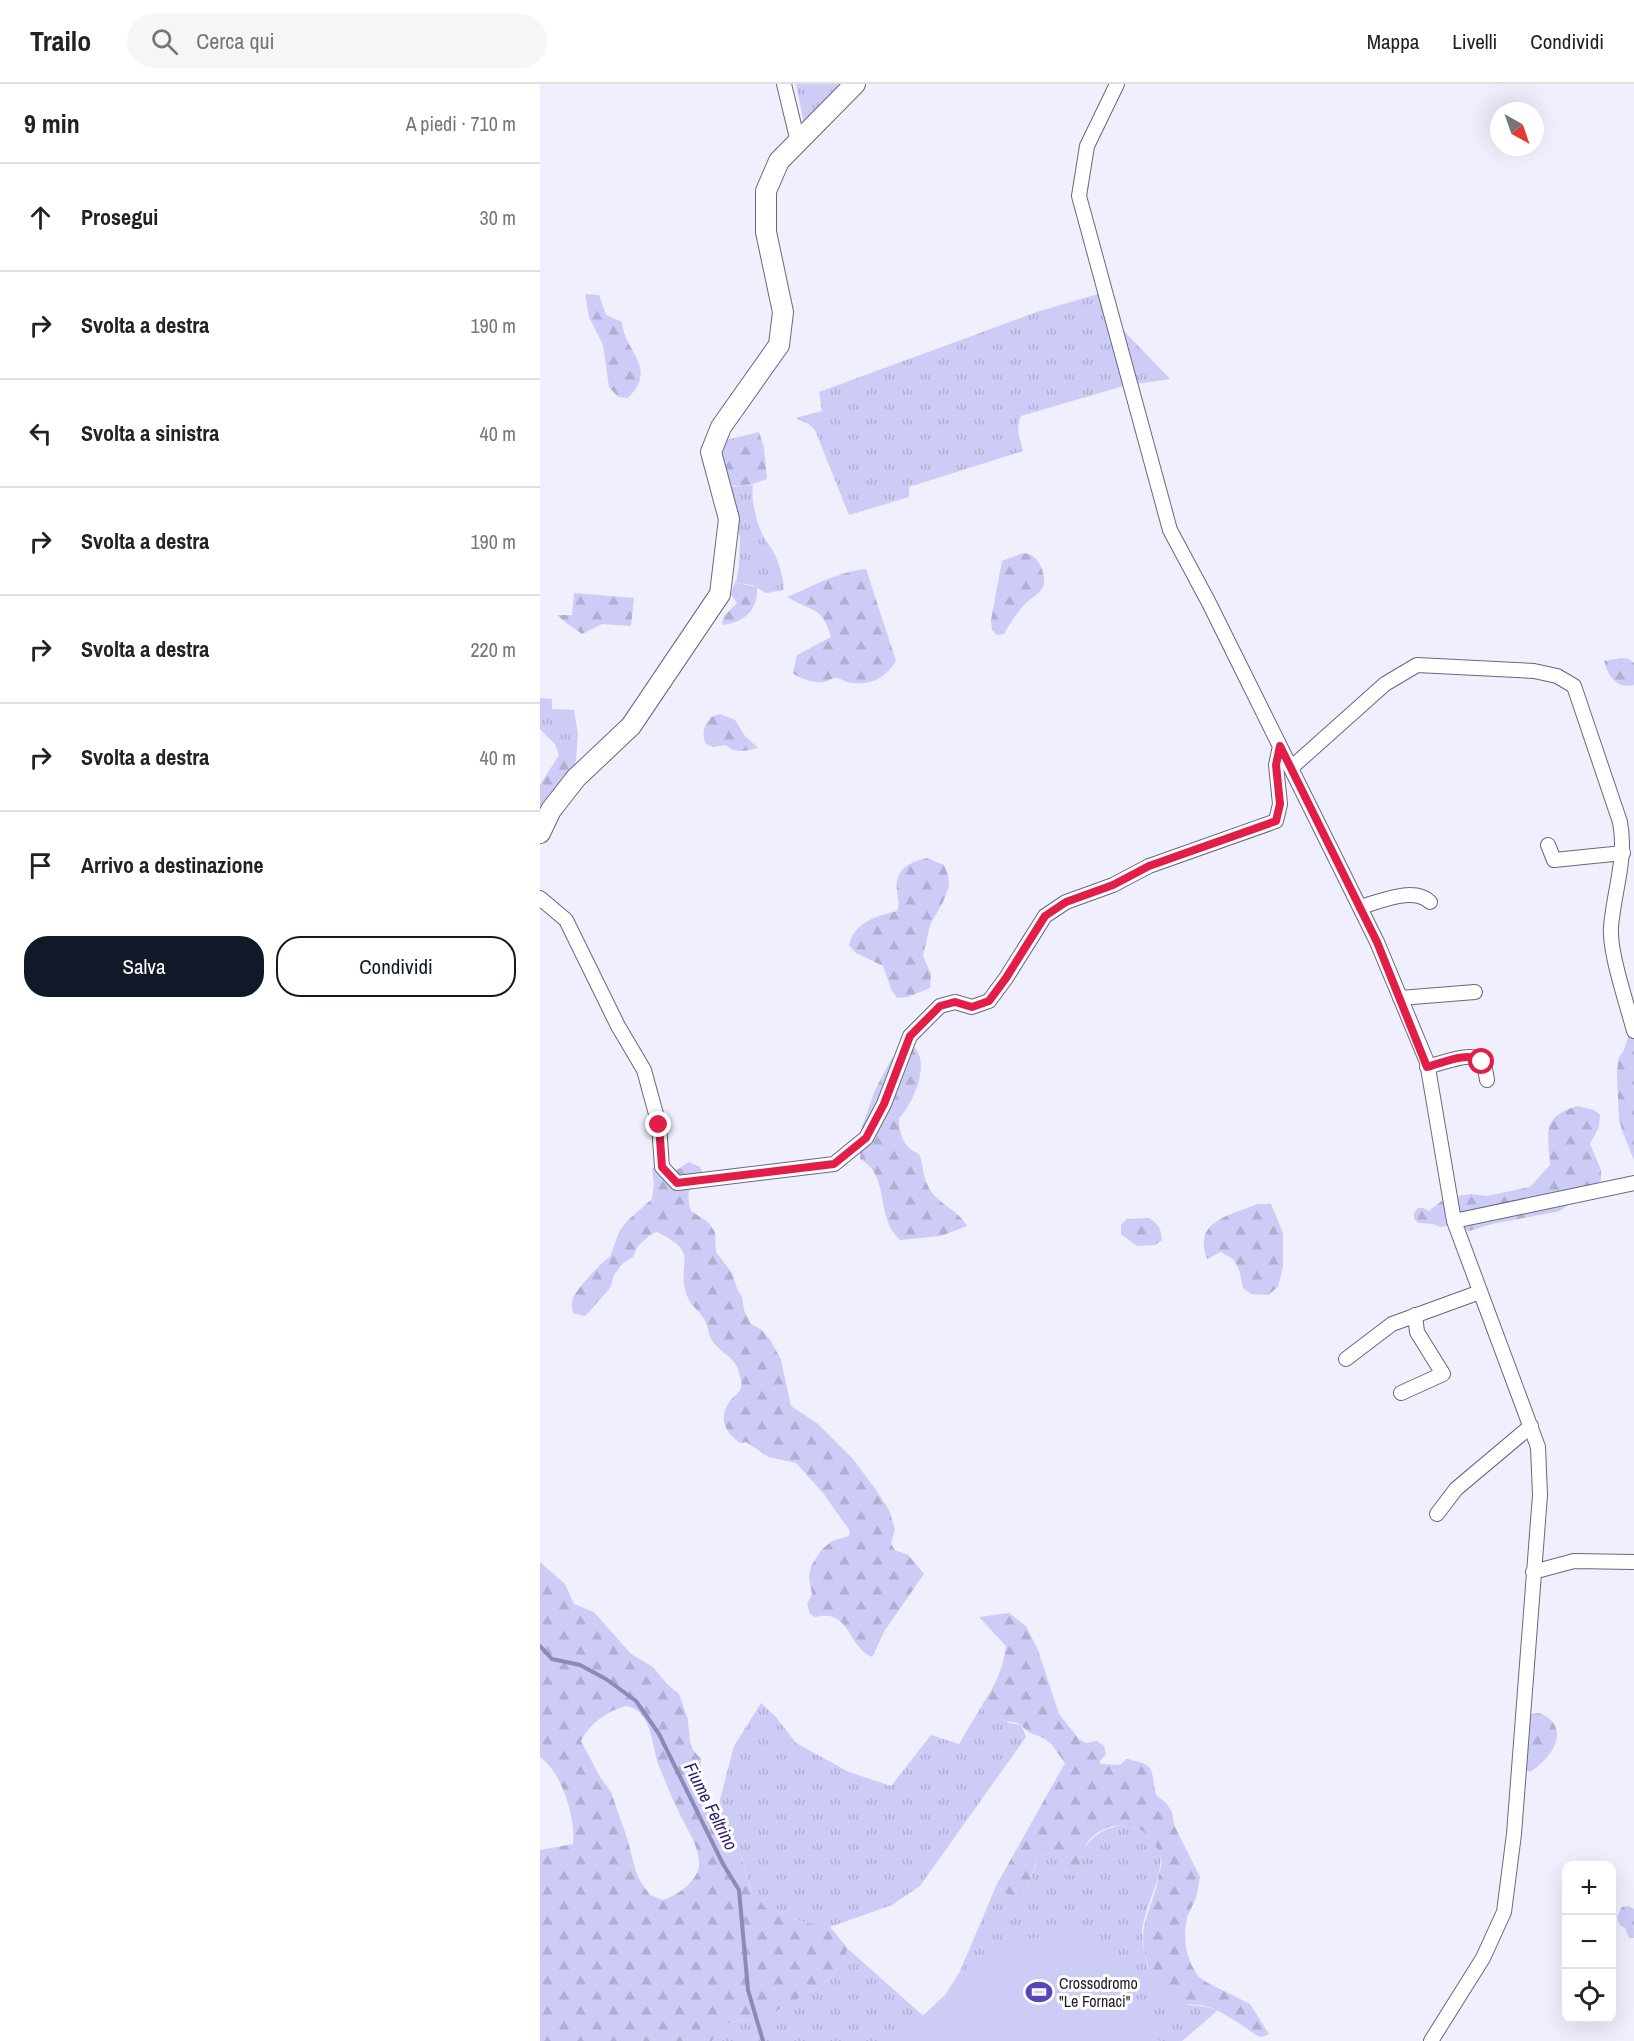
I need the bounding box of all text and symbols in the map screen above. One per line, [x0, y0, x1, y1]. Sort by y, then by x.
search box [127, 14, 547, 68]
text: Trailo [30, 22, 91, 60]
icon: search [148, 25, 181, 58]
text: Cerca qui [196, 26, 274, 56]
text: Mappa [1367, 27, 1419, 56]
text: Livelli [1452, 27, 1497, 56]
text: Condividi [1530, 27, 1604, 56]
north arrow [1490, 102, 1544, 156]
text: 9 min [24, 106, 80, 141]
text: A piedi · 710 m [406, 110, 516, 137]
icon: ahead [24, 201, 57, 234]
text: Prosegui [81, 202, 158, 232]
text: 30 m [480, 204, 516, 231]
icon: right [24, 309, 57, 342]
text: Svolta a destra [81, 310, 209, 340]
text: 190 m [470, 312, 516, 339]
icon: left [24, 417, 57, 450]
text: Svolta a sinistra [81, 418, 219, 448]
text: 40 m [480, 420, 516, 447]
icon: right [24, 525, 57, 558]
text: Svolta a destra [81, 526, 209, 556]
text: 190 m [470, 528, 516, 555]
icon: right [24, 633, 57, 666]
text: Svolta a destra [81, 634, 209, 664]
text: 220 m [470, 636, 516, 663]
icon: right [24, 741, 57, 774]
text: Svolta a destra [81, 742, 209, 772]
text: 40 m [480, 744, 516, 771]
icon: arrive [24, 849, 57, 882]
text: Arrivo a destinazione [81, 850, 263, 880]
button: Salva [24, 936, 264, 997]
button: Condividi [276, 936, 516, 997]
route start [1468, 1048, 1494, 1074]
route end [645, 1111, 671, 1137]
water label: Fiume Feltrino [678, 1758, 744, 1854]
map controls [1562, 1861, 1616, 2023]
button: + [1562, 1861, 1616, 1915]
button: − [1562, 1915, 1616, 1969]
button: locate [1562, 1969, 1616, 2023]
place label: Crossodromo "Le Fornaci" [1059, 1972, 1138, 2012]
sports icon: Crossodromo "Le Fornaci" [1024, 1977, 1054, 2007]

